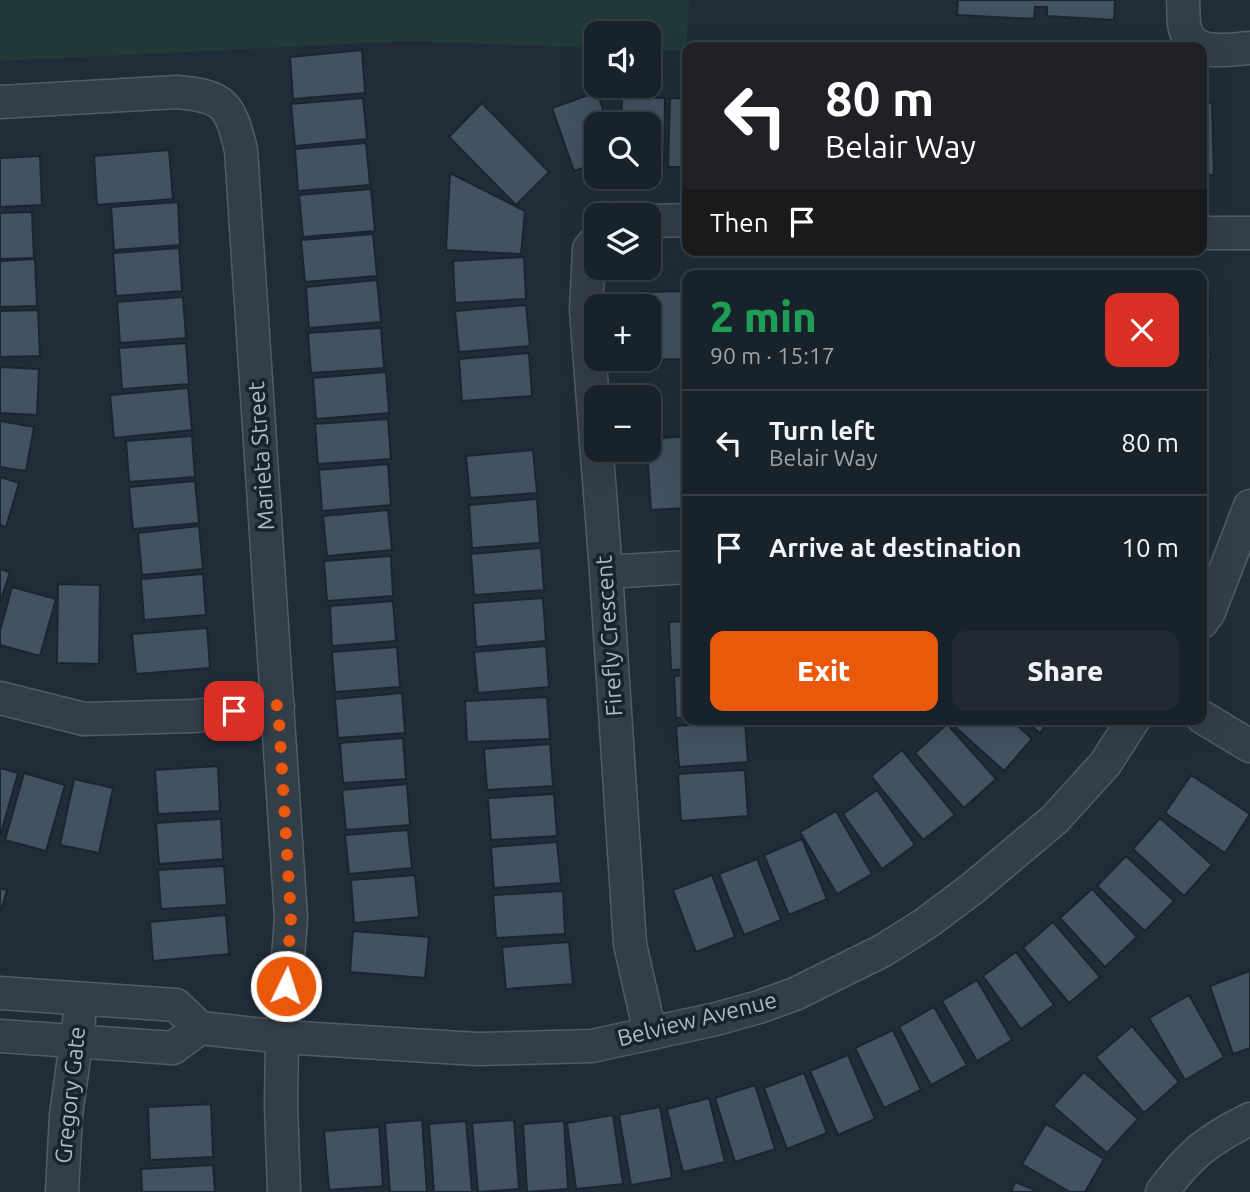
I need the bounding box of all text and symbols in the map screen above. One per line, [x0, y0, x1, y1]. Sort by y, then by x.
map controls [584, 21, 661, 462]
button: sound [584, 21, 661, 98]
icon: left [710, 70, 801, 161]
text: 80 m [825, 70, 934, 125]
button: search [584, 112, 661, 189]
text: Belair Way [825, 128, 976, 164]
button: layers [584, 203, 661, 280]
icon: arrive [783, 203, 821, 241]
text: Then [710, 208, 769, 237]
text: 2 min [710, 293, 817, 340]
button: close [1105, 293, 1179, 367]
button: + [584, 294, 661, 371]
text: 90 m · 15:17 [710, 343, 835, 368]
street label: Marieta Street [243, 381, 278, 531]
button: − [584, 385, 661, 462]
text: Turn left [769, 416, 875, 445]
icon: left [710, 424, 748, 462]
text: 80 m [1121, 428, 1179, 457]
text: Belair Way [769, 445, 877, 470]
icon: arrive [710, 529, 748, 567]
text: Arrive at destination [769, 533, 1022, 562]
text: 10 m [1121, 533, 1179, 562]
street label: Firefly Crescent [590, 555, 627, 717]
button: Exit [710, 631, 938, 711]
button: Share [952, 631, 1179, 711]
pin [204, 681, 264, 741]
icon: arrive [215, 692, 253, 730]
position arrow [249, 949, 323, 1023]
street label: Belview Avenue [615, 987, 779, 1050]
street label: Gregory Gate [50, 1025, 89, 1165]

